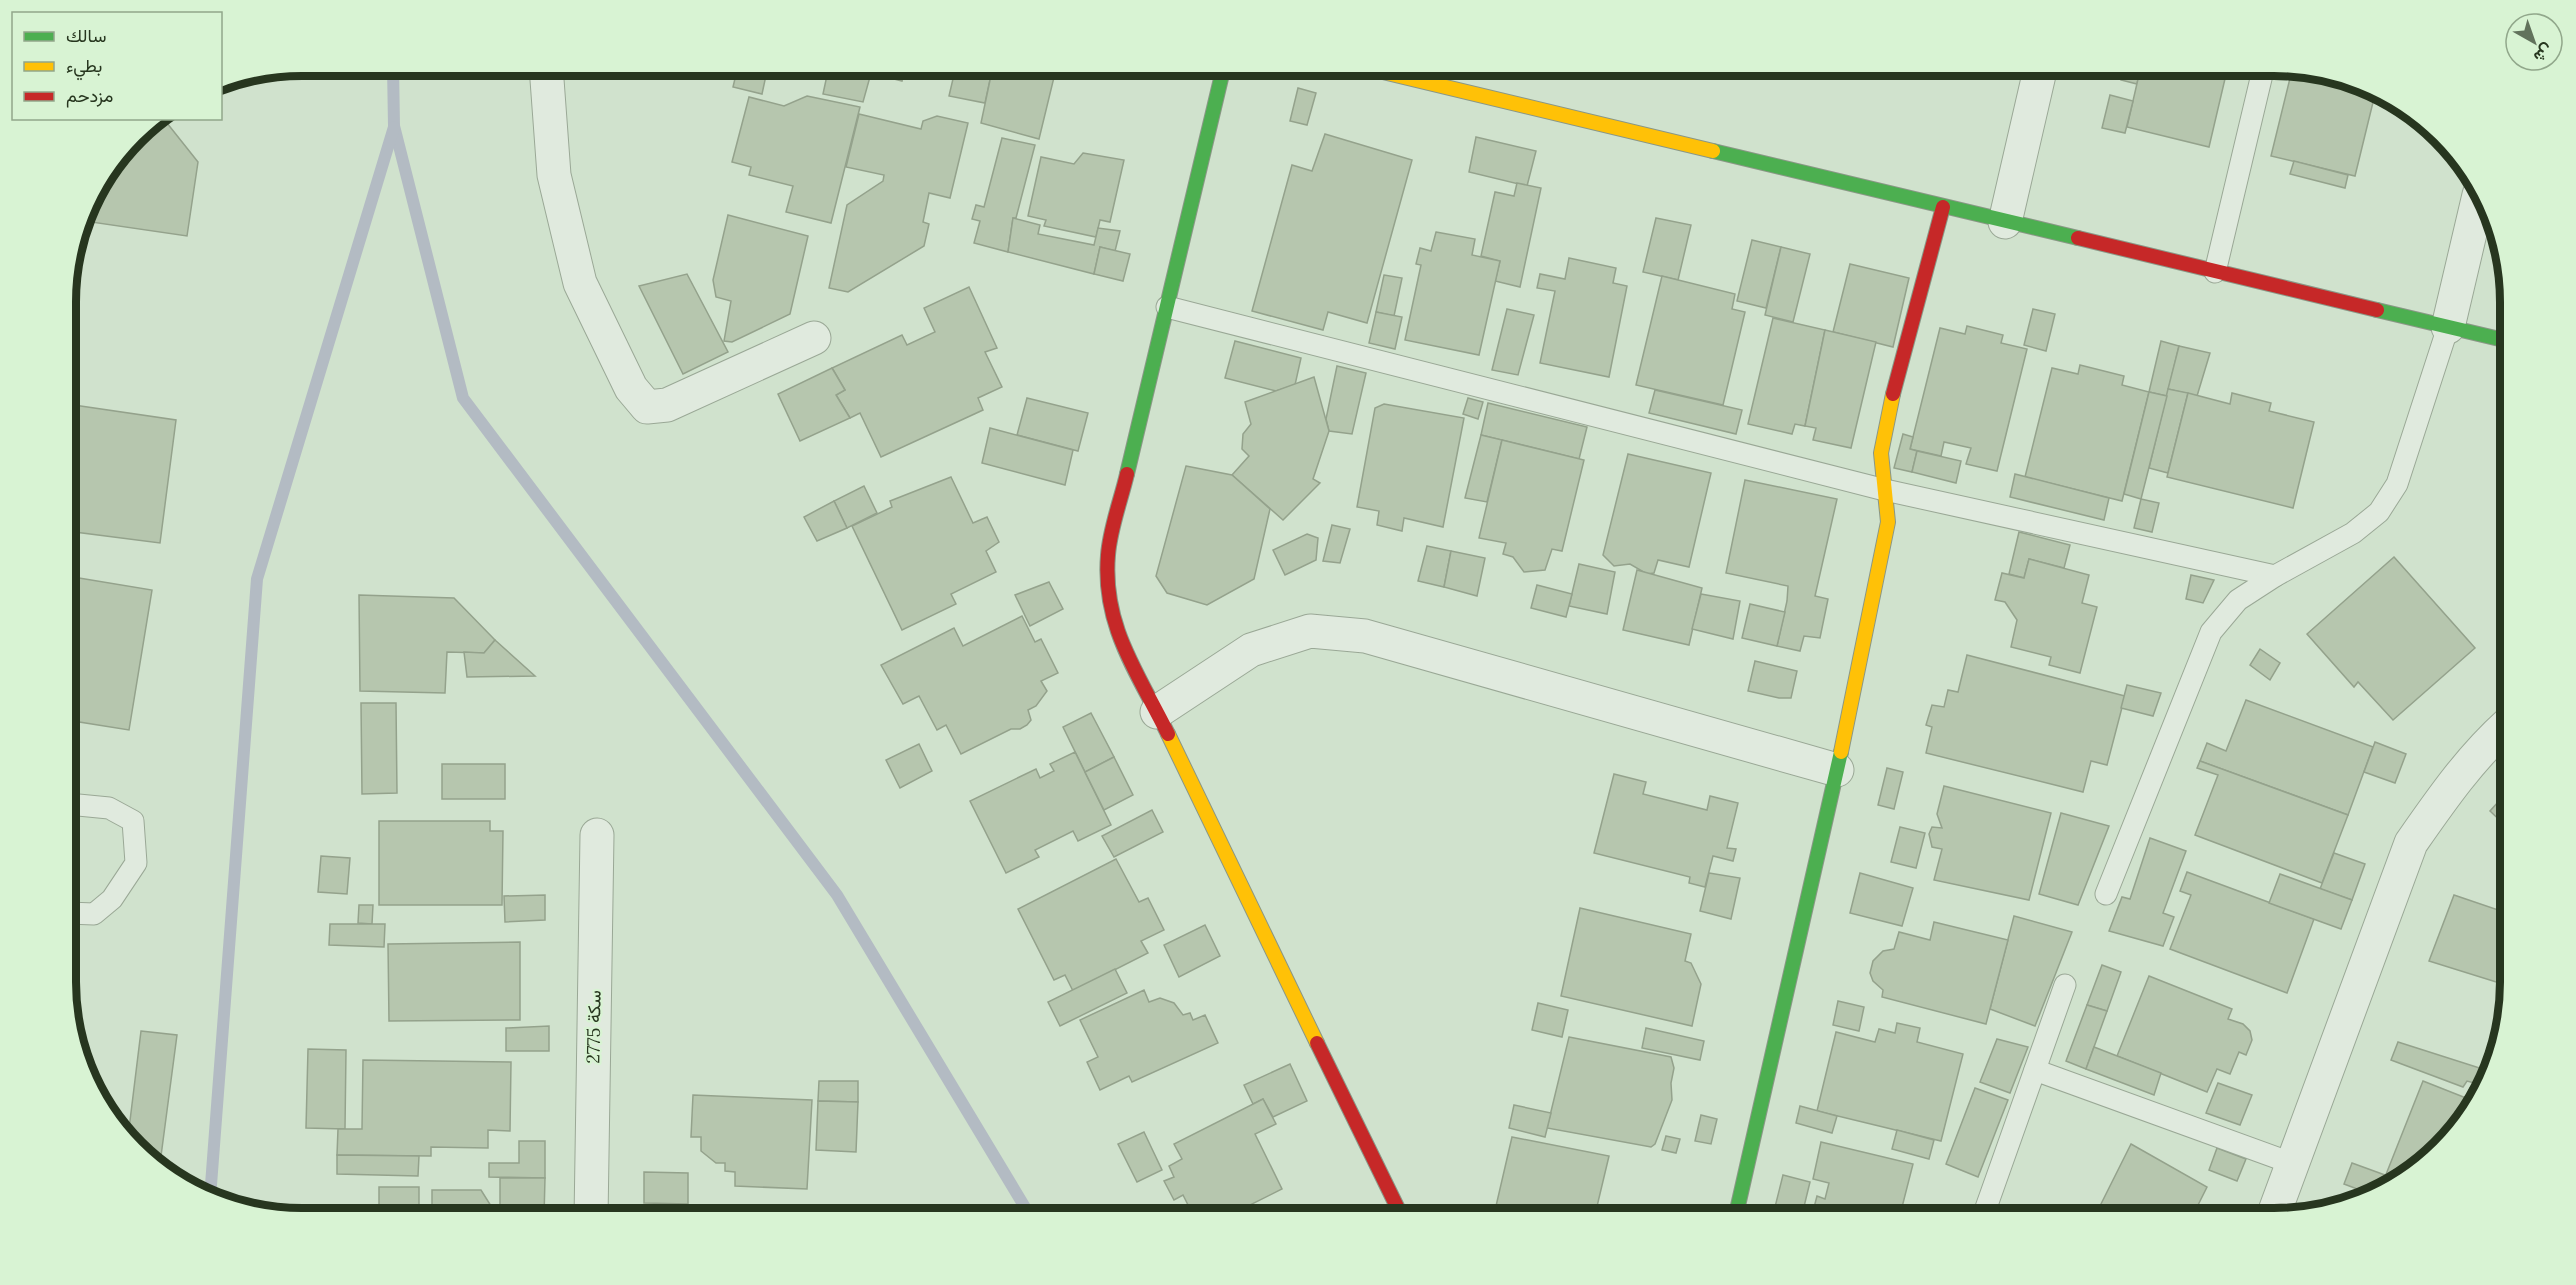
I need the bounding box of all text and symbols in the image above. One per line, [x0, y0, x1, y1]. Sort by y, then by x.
legend [12, 12, 222, 120]
north arrow [2504, 12, 2564, 72]
text: سالك [66, 24, 106, 47]
text: ش [2530, 40, 2557, 67]
text: بطيء [66, 54, 102, 81]
text: مزدحم [66, 84, 113, 108]
street label: سكة 2775 [581, 990, 606, 1064]

